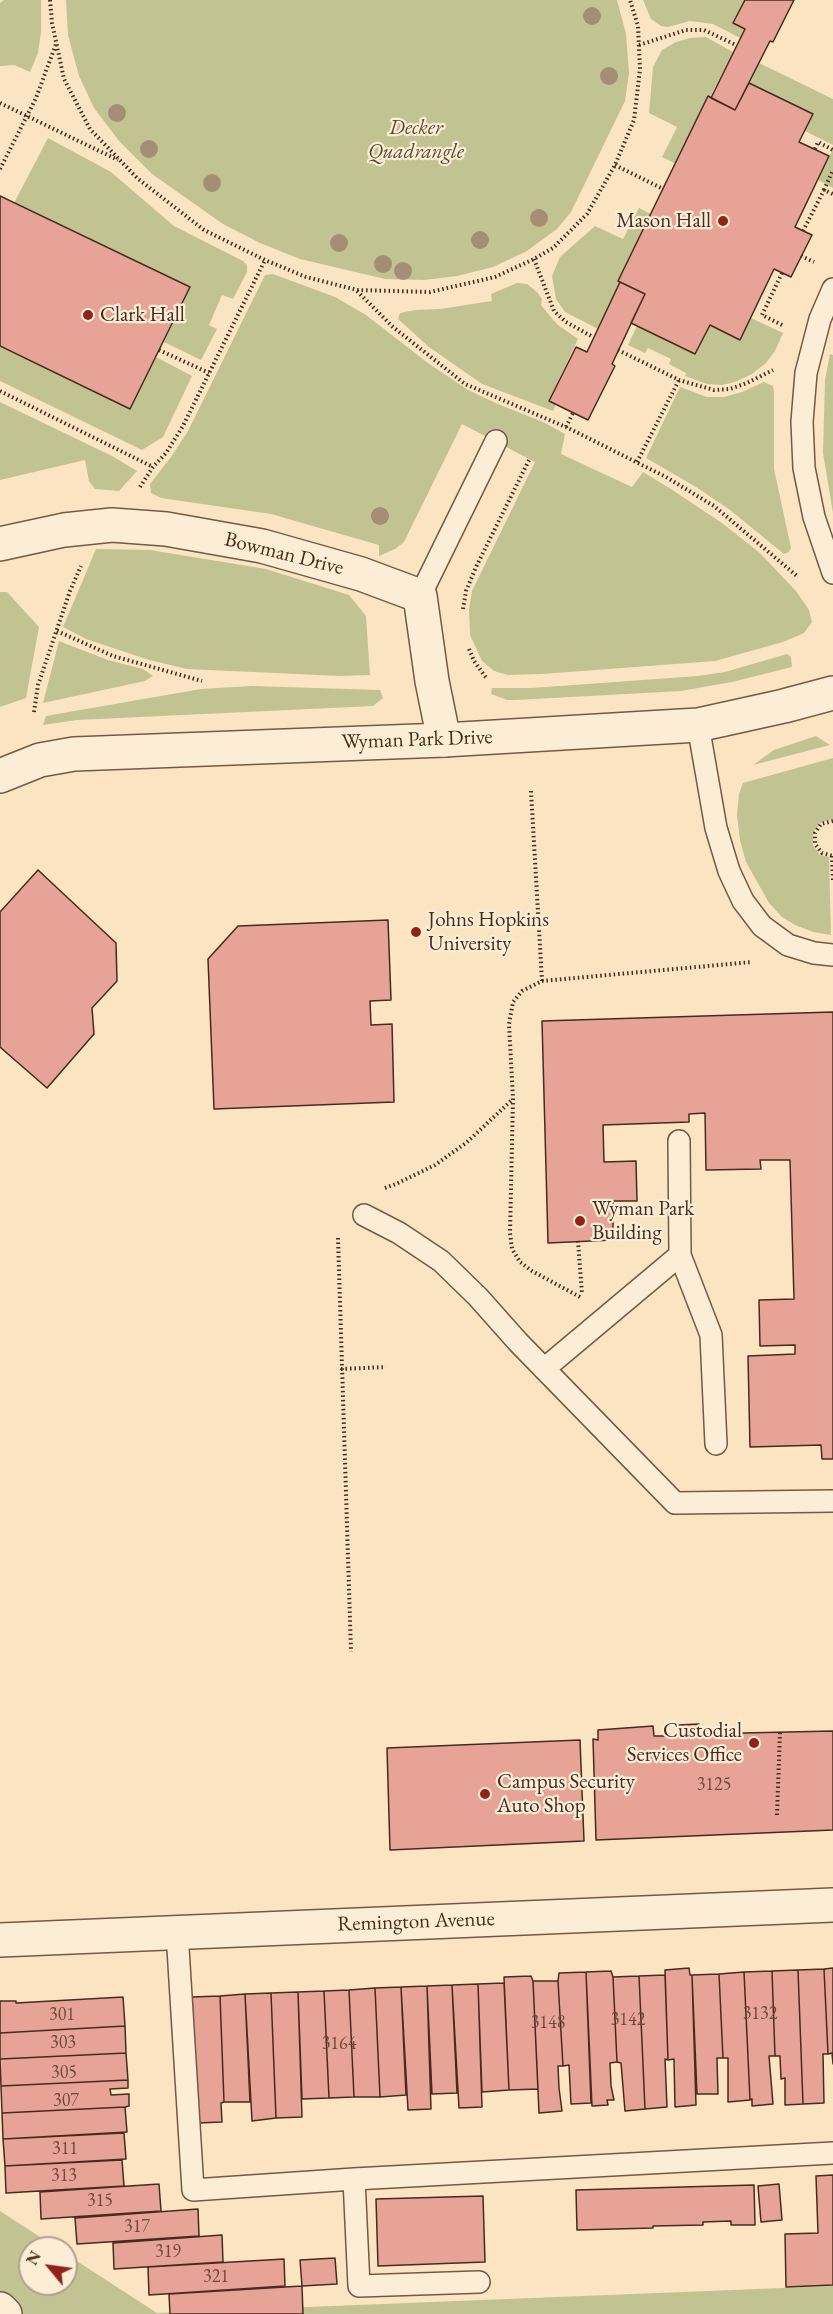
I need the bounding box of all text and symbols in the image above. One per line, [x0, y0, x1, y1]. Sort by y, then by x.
park label: Decker Quadrangle [368, 115, 464, 165]
place label: Mason Hall [616, 208, 711, 234]
marker: Mason Hall [716, 214, 730, 228]
place label: Clark Hall [100, 302, 185, 328]
marker: Clark Hall [81, 308, 95, 322]
street label: Bowman Drive [222, 527, 346, 581]
street label: Wyman Park Drive [341, 725, 493, 755]
place label: Johns Hopkins University [428, 907, 549, 957]
marker: Johns Hopkins University [409, 925, 423, 939]
place label: Wyman Park Building [592, 1196, 694, 1246]
marker: Wyman Park Building [573, 1214, 587, 1228]
place label: Custodial Services Office [627, 1718, 742, 1768]
marker: Custodial Services Office [747, 1736, 761, 1750]
place label: Campus Security Auto Shop [497, 1769, 635, 1819]
house number: 3125 [697, 1774, 731, 1796]
marker: Campus Security Auto Shop [478, 1787, 492, 1801]
street label: Remington Avenue [337, 1907, 495, 1937]
house number: 3132 [743, 2003, 777, 2025]
house number: 301 [49, 2004, 75, 2026]
house number: 3142 [611, 2009, 645, 2031]
house number: 3148 [531, 2012, 565, 2034]
house number: 303 [50, 2032, 76, 2054]
house number: 3164 [322, 2033, 356, 2055]
house number: 305 [51, 2062, 77, 2084]
house number: 307 [53, 2090, 79, 2112]
house number: 311 [52, 2138, 78, 2160]
house number: 313 [51, 2165, 77, 2187]
house number: 315 [87, 2190, 113, 2212]
house number: 317 [124, 2216, 150, 2238]
north arrow [18, 2236, 78, 2296]
house number: 319 [155, 2241, 181, 2263]
text: N [21, 2247, 46, 2269]
house number: 321 [203, 2266, 229, 2288]

